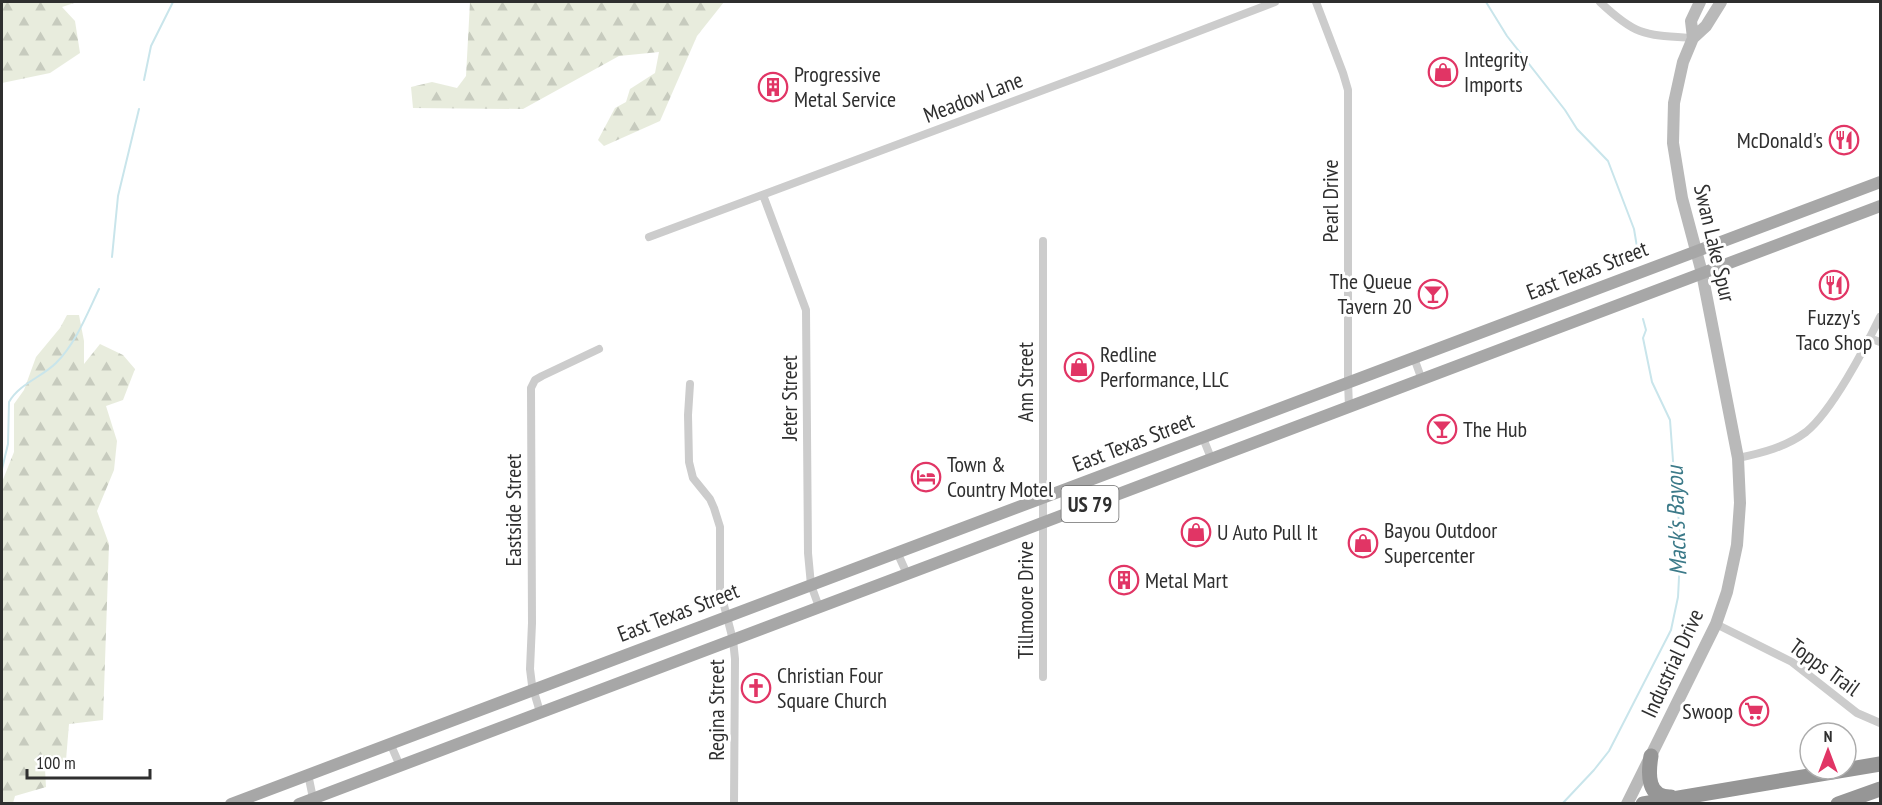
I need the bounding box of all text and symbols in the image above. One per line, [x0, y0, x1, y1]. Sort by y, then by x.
place label: Integrity Imports [1464, 45, 1529, 98]
shop icon: Integrity Imports [1427, 56, 1459, 88]
place label: Progressive Metal Service [794, 60, 896, 113]
street label: Meadow Lane [919, 65, 1027, 129]
building icon: Progressive Metal Service [757, 71, 789, 103]
restaurant icon: McDonald's [1828, 124, 1860, 156]
place label: McDonald's [1737, 126, 1823, 154]
street label: Pearl Drive [1316, 160, 1344, 242]
street label: Swan Lake Spur [1688, 181, 1742, 305]
street label: East Texas Street [1522, 234, 1652, 306]
place label: The Queue Tavern 20 [1329, 267, 1412, 320]
restaurant icon: Fuzzy's Taco Shop [1818, 269, 1850, 301]
bar icon: The Queue Tavern 20 [1417, 278, 1449, 310]
place label: Fuzzy's Taco Shop [1796, 303, 1872, 356]
place label: Redline Performance, LLC [1100, 340, 1229, 393]
street label: Ann Street [1011, 342, 1039, 422]
shop icon: Redline Performance, LLC [1063, 351, 1095, 383]
street label: Jeter Street [775, 355, 803, 442]
street label: East Texas Street [1068, 406, 1198, 478]
bar icon: The Hub [1426, 413, 1458, 445]
place label: The Hub [1463, 415, 1527, 443]
place label: Town & Country Motel [947, 450, 1054, 503]
street label: Eastside Street [499, 454, 527, 566]
hotel icon: Town & Country Motel [910, 461, 942, 493]
water label: Mack's Bayou [1659, 464, 1693, 576]
road number: US 79 [1062, 486, 1118, 522]
shop icon: U Auto Pull It [1180, 516, 1212, 548]
place label: Bayou Outdoor Supercenter [1384, 516, 1497, 569]
place label: U Auto Pull It [1217, 518, 1318, 546]
shop icon: Bayou Outdoor Supercenter [1347, 527, 1379, 559]
street label: Tillmoore Drive [1011, 541, 1039, 659]
building icon: Metal Mart [1108, 564, 1140, 596]
place label: Metal Mart [1145, 566, 1228, 594]
street label: East Texas Street [613, 576, 743, 648]
street label: Industrial Drive [1635, 604, 1709, 722]
street label: Topps Trail [1784, 632, 1866, 702]
street label: Regina Street [702, 659, 730, 761]
place label: Christian Four Square Church [777, 661, 887, 714]
church icon: Christian Four Square Church [740, 672, 772, 704]
supermarket icon: Swoop [1738, 695, 1770, 727]
place label: Swoop [1682, 697, 1733, 725]
north arrow [1798, 721, 1858, 781]
text: N [1824, 726, 1832, 746]
scale bar [27, 742, 150, 780]
text: 100 m [36, 751, 76, 774]

